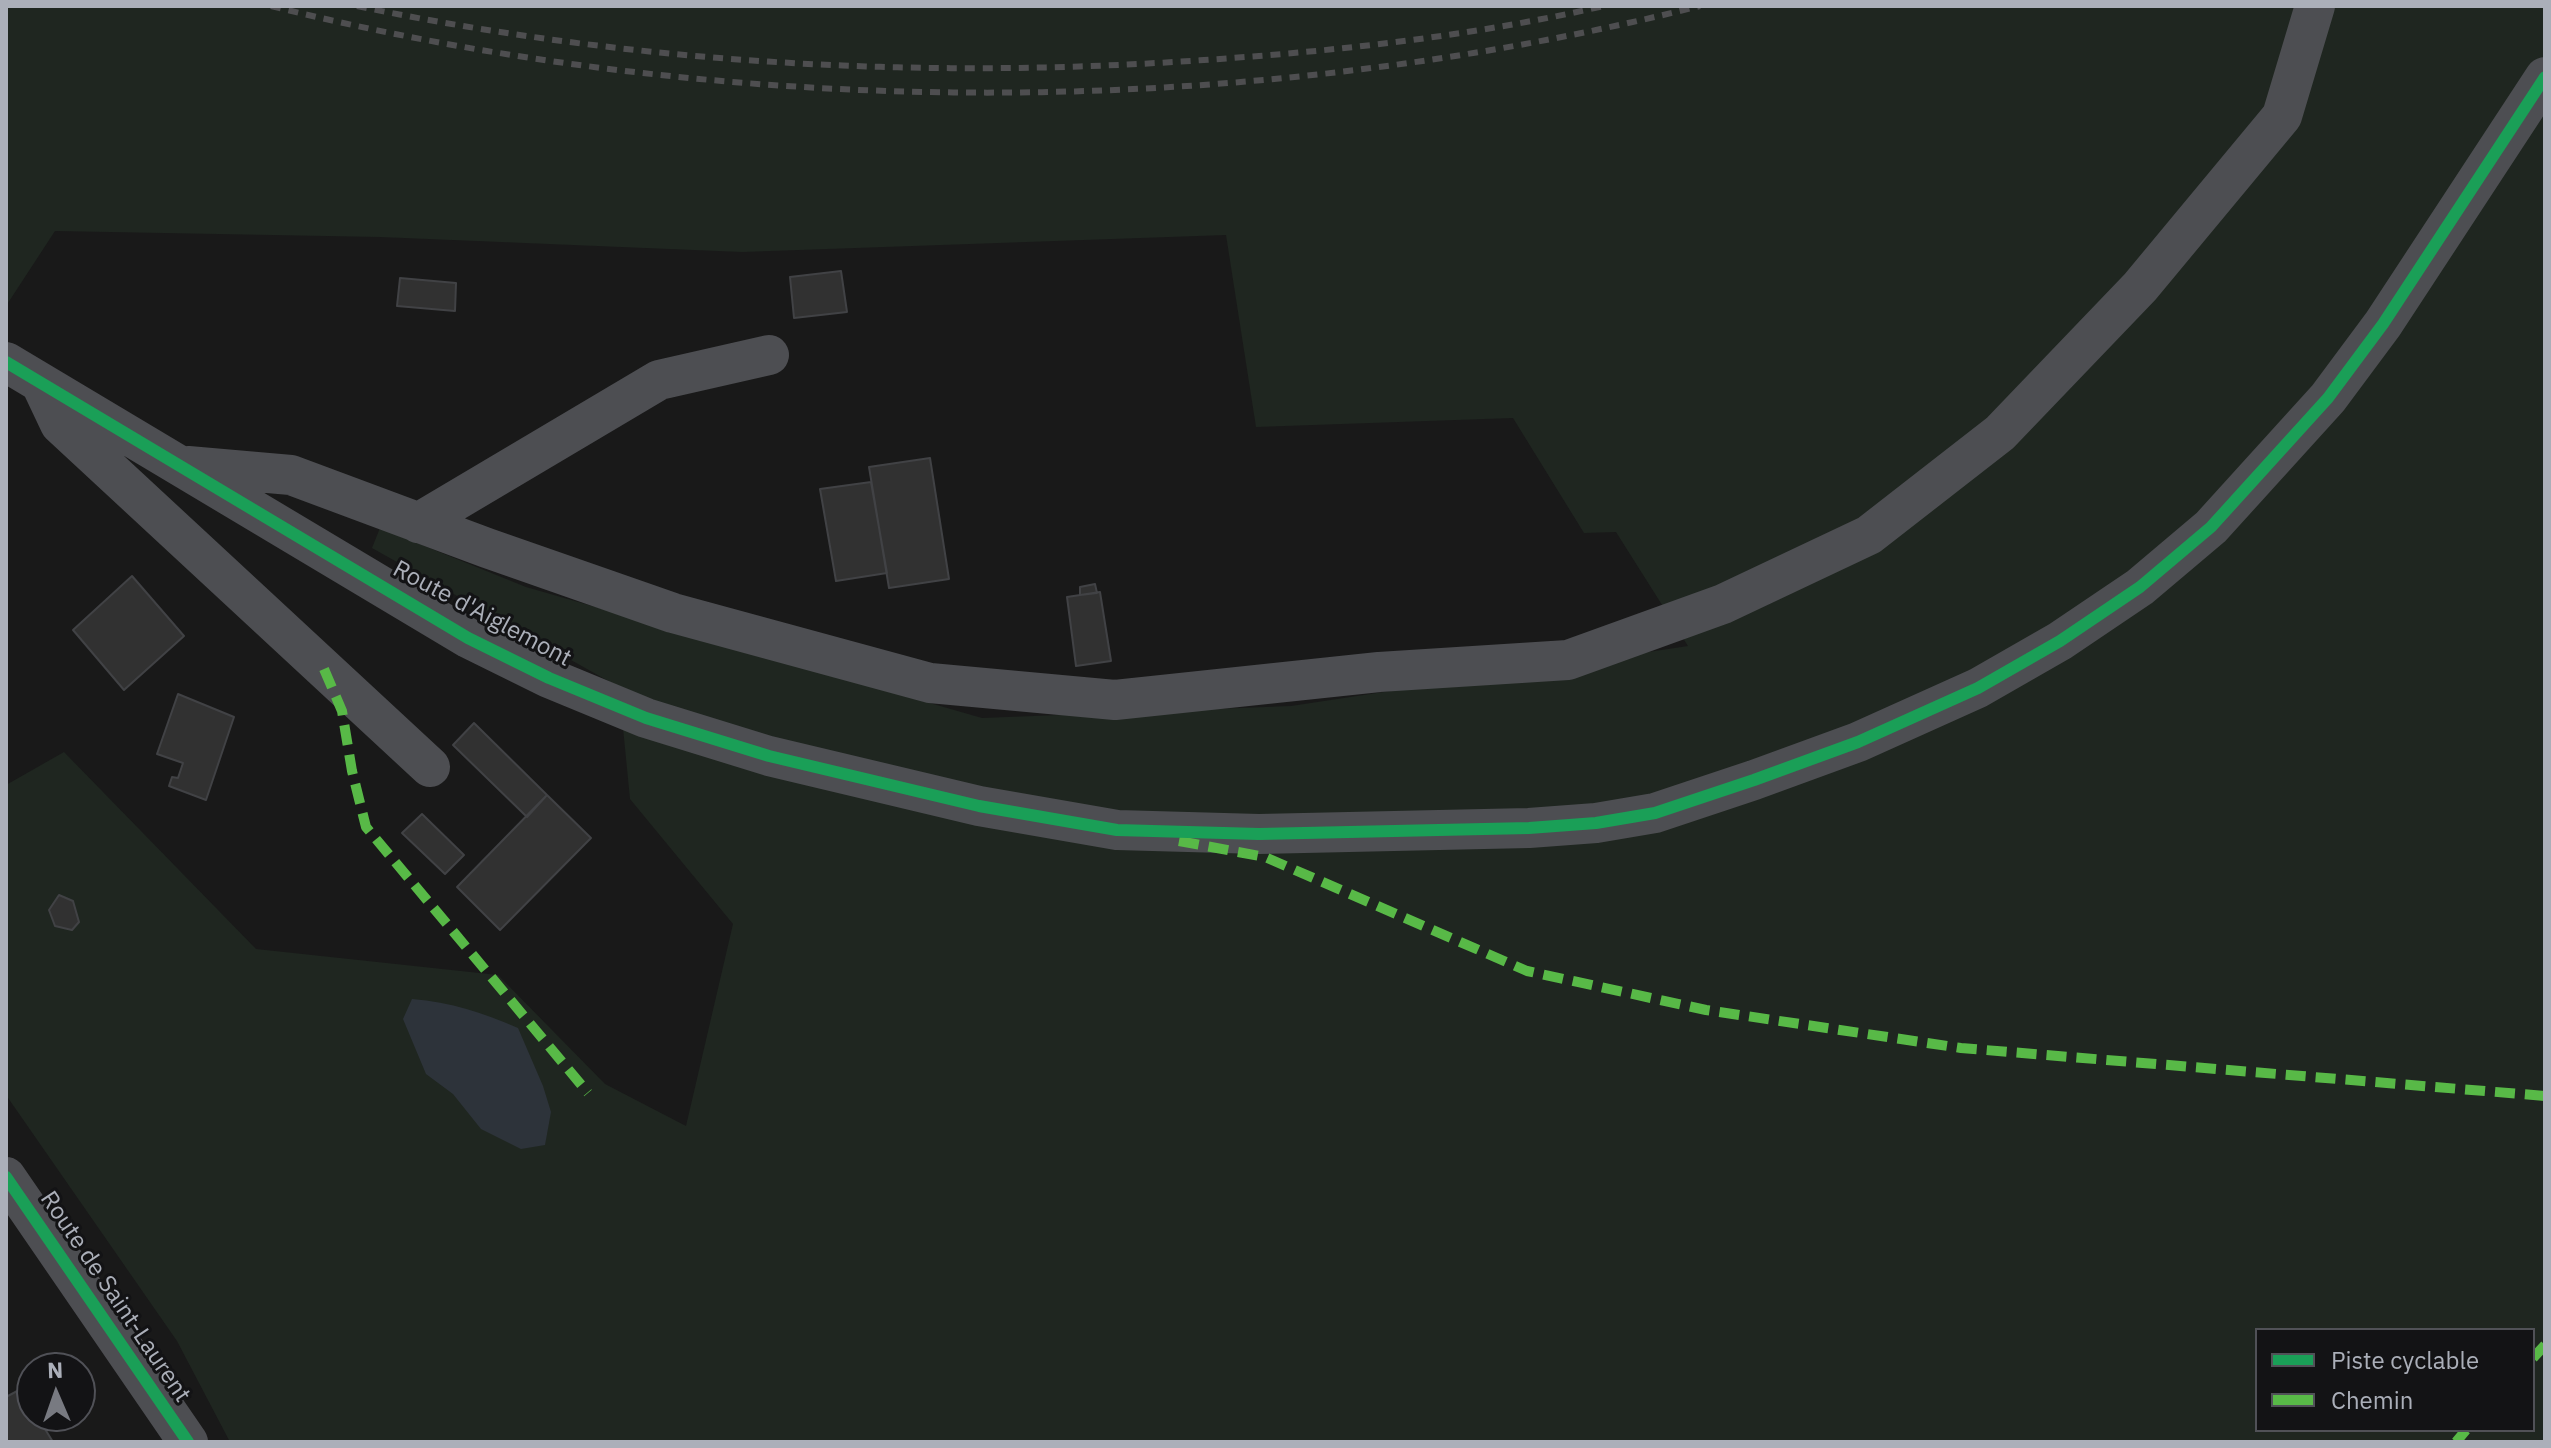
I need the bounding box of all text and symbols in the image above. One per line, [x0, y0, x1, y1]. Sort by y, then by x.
street label: Route d'Aiglemont [388, 555, 576, 673]
street label: Route de Saint-Laurent [34, 1186, 196, 1408]
legend [2255, 1328, 2535, 1432]
text: Piste cyclable [2331, 1344, 2479, 1376]
north arrow [16, 1352, 96, 1432]
text: N [47, 1355, 64, 1384]
text: Chemin [2331, 1384, 2413, 1416]

